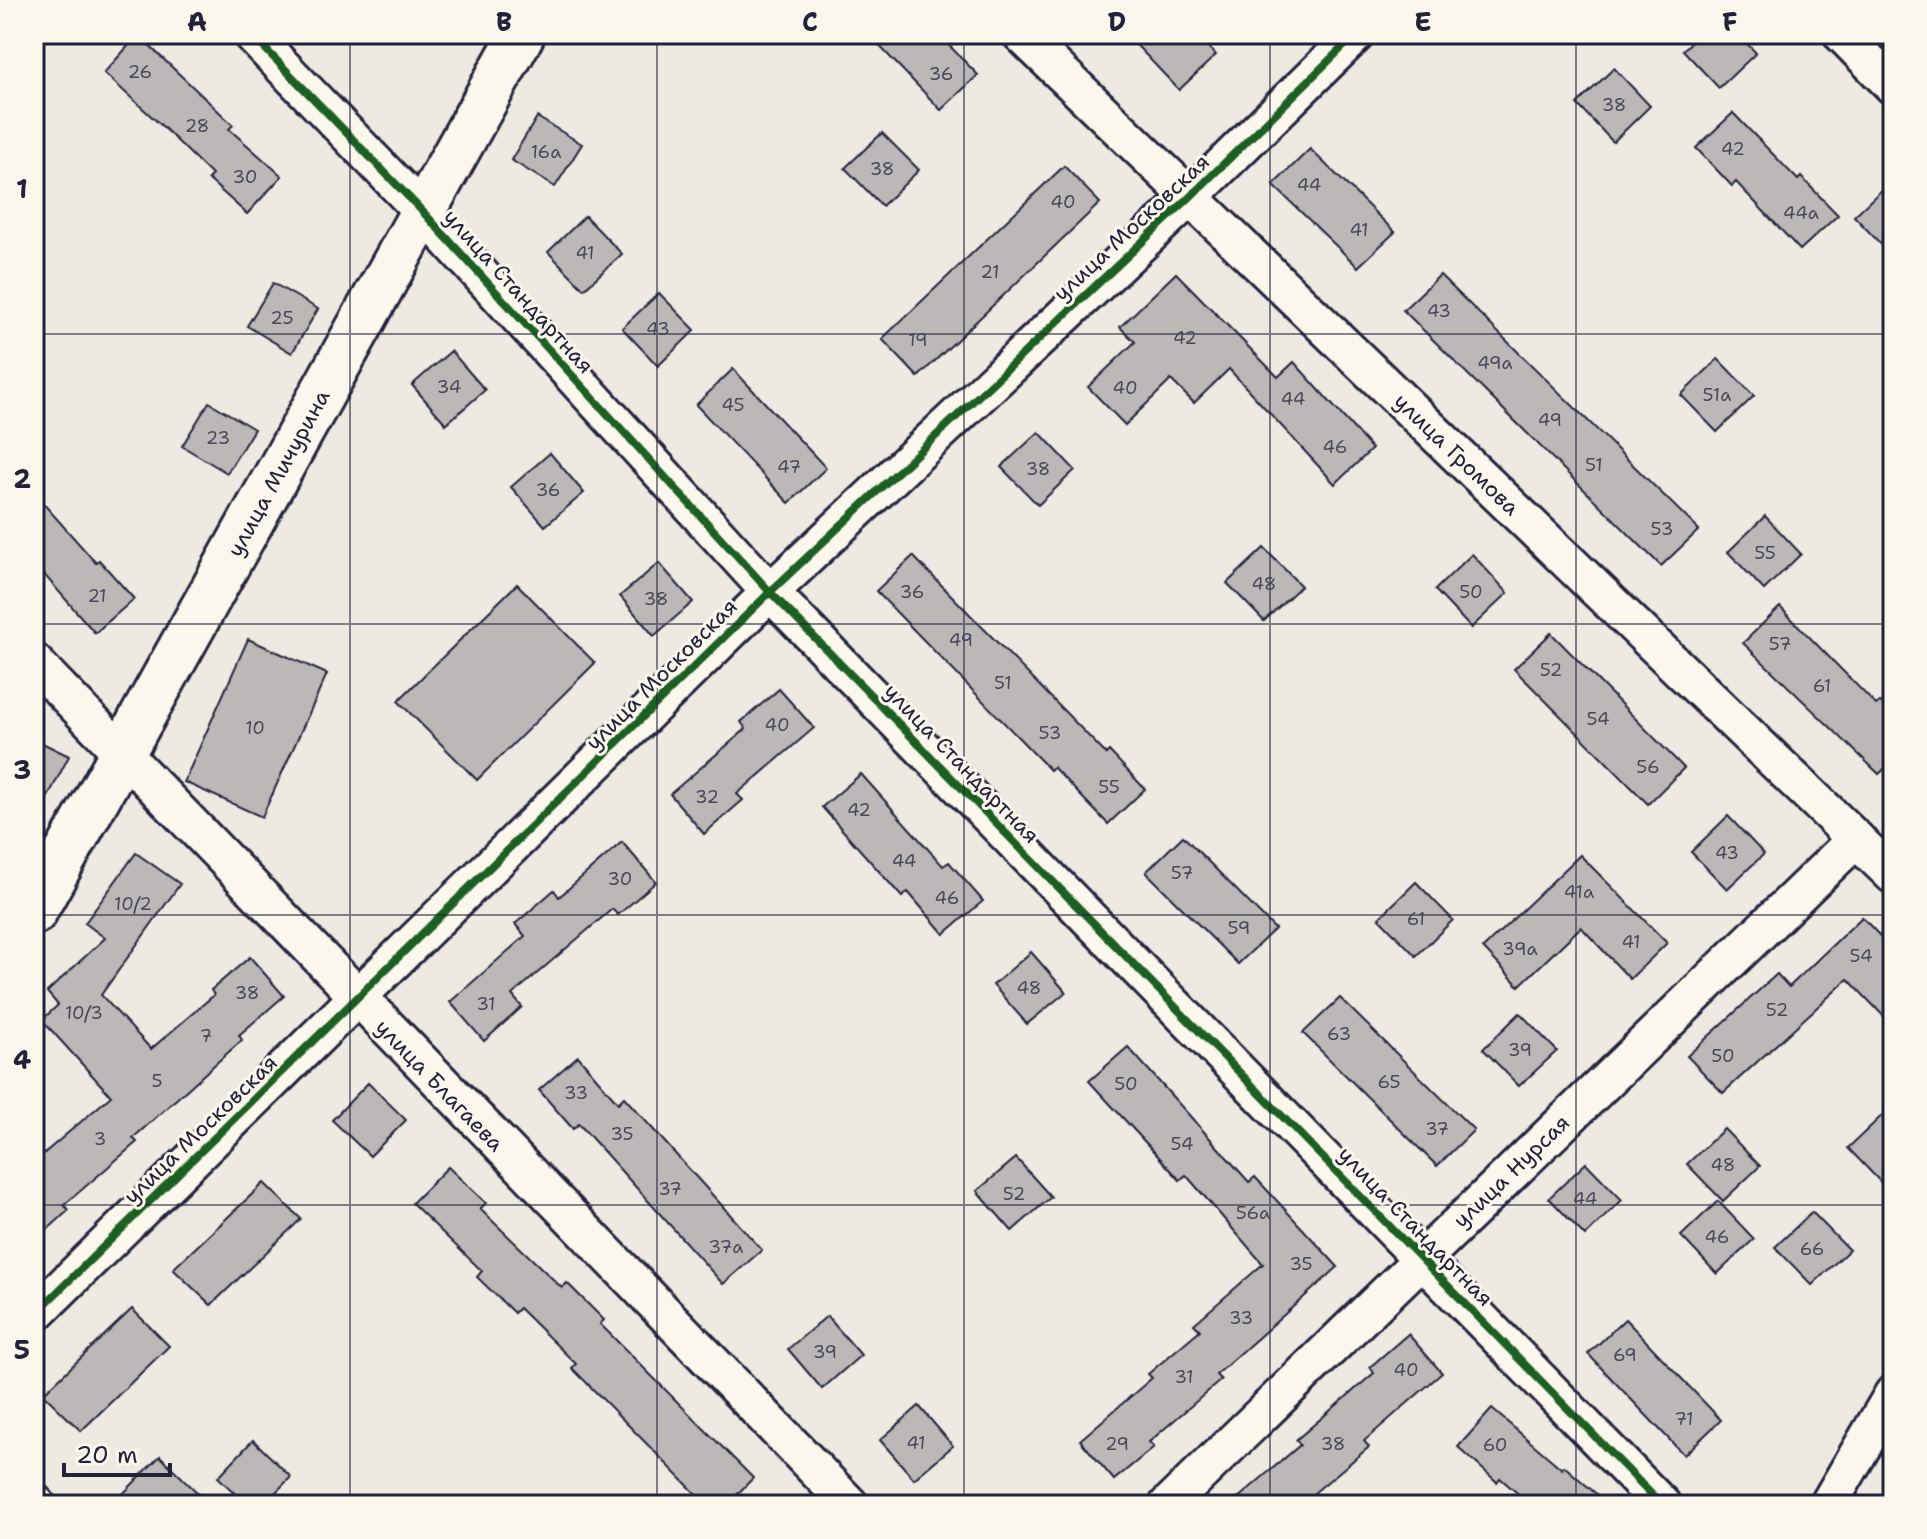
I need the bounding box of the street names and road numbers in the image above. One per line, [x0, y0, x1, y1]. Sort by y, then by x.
street label: улица Московская [1047, 147, 1216, 307]
street label: улица Стандартная [437, 203, 600, 380]
street label: улица Мичурина [220, 384, 337, 562]
street label: улица Громова [1388, 387, 1526, 522]
street label: улица Московская [579, 592, 743, 756]
street label: улица Стандартная [878, 677, 1046, 850]
street label: улица Благаева [369, 1013, 511, 1158]
street label: улица Московская [117, 1048, 284, 1210]
street label: улица Нурсая [1447, 1108, 1576, 1234]
street label: улица Стандартная [1332, 1140, 1500, 1313]

